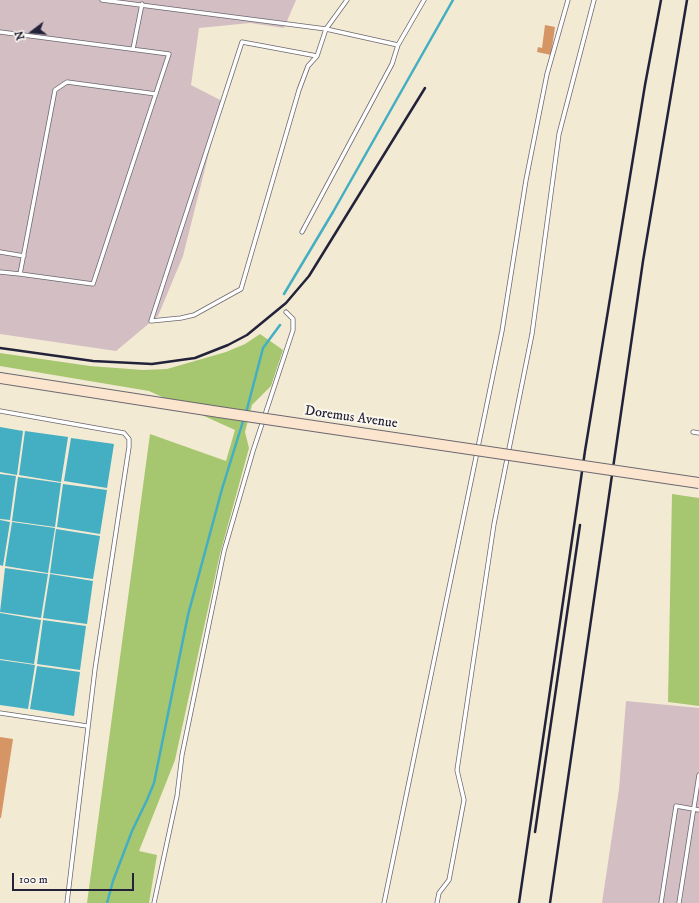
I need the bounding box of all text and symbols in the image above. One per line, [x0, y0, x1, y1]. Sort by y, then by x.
north arrow [12, 12, 52, 52]
text: N [12, 29, 28, 42]
street label: Doremus Avenue [304, 403, 398, 433]
scale bar [14, 865, 136, 891]
text: 100 m [19, 872, 48, 887]

